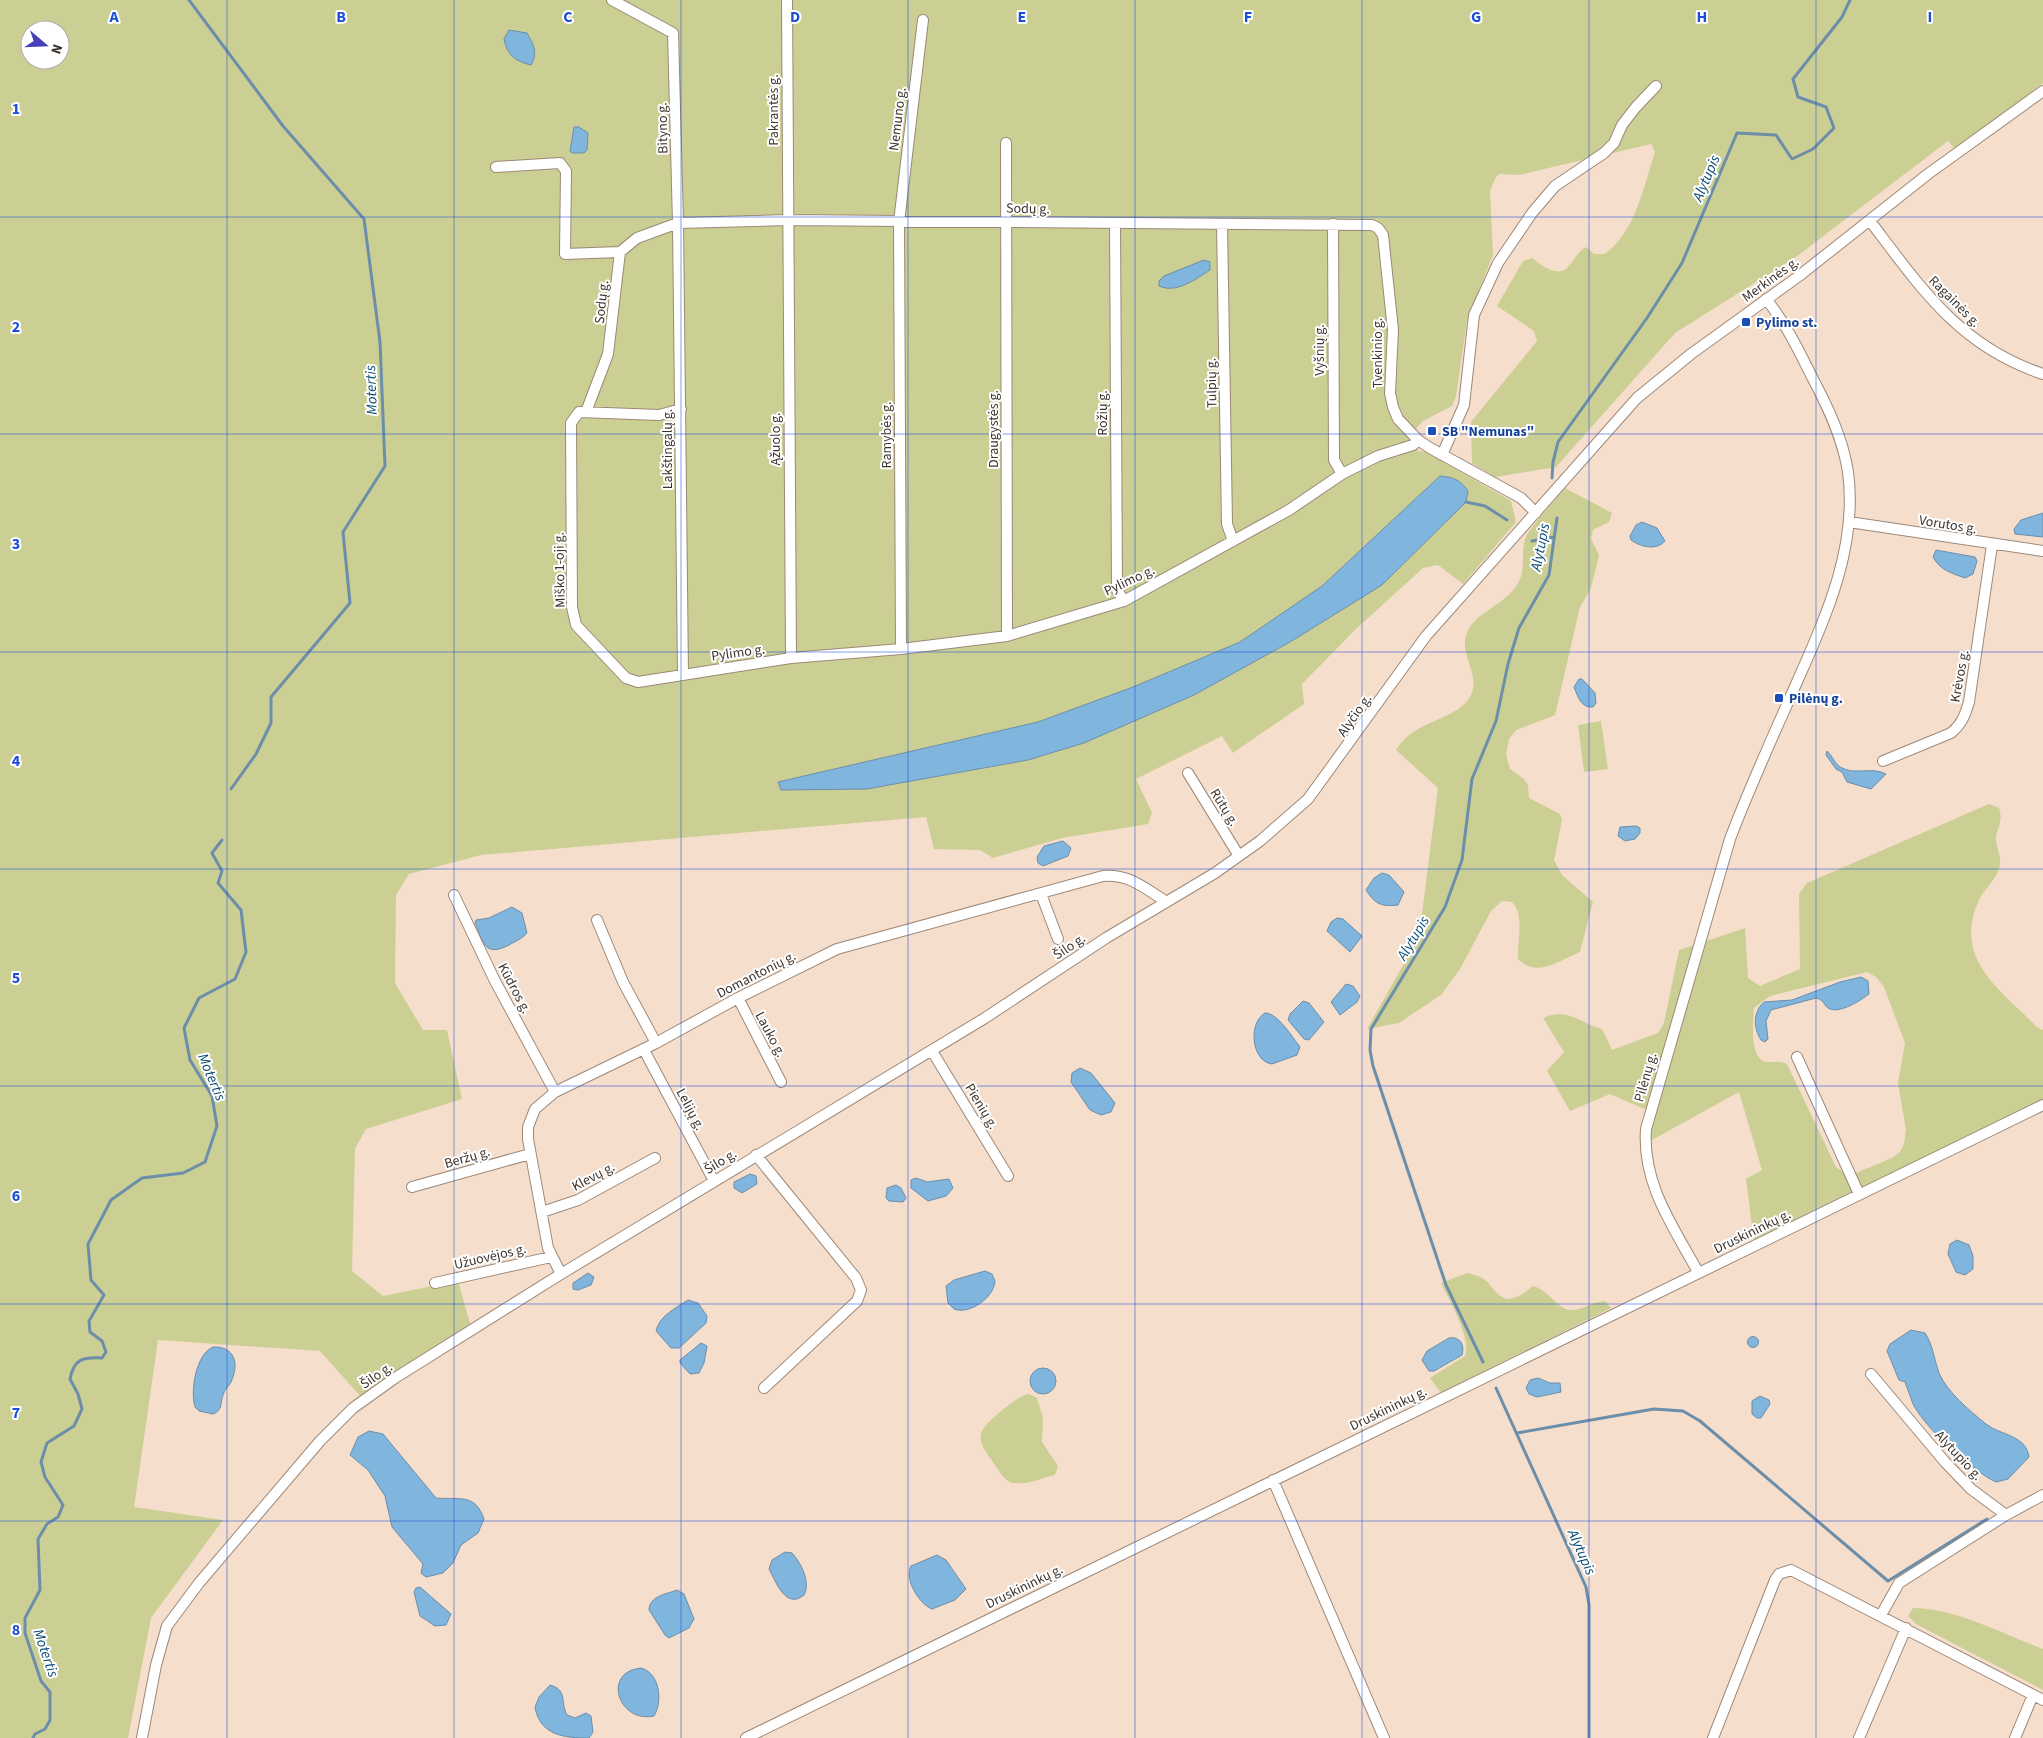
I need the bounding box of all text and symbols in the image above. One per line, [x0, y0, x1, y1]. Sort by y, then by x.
text: A [108, 6, 119, 28]
text: B [336, 6, 346, 28]
text: C [563, 6, 573, 28]
text: D [790, 6, 800, 28]
text: E [1018, 6, 1026, 28]
text: F [1244, 6, 1252, 28]
text: G [1471, 6, 1481, 28]
text: H [1697, 6, 1707, 28]
text: I [1928, 6, 1932, 28]
north arrow [20, 20, 70, 70]
text: N [45, 41, 67, 57]
street label: Pakrantės g. [764, 74, 784, 146]
street label: Nemuno g. [884, 86, 912, 152]
text: 1 [12, 98, 20, 120]
street label: Bityno g. [653, 102, 673, 154]
water label: Alytupis [1687, 152, 1726, 205]
street label: Sodų g. [1006, 199, 1050, 219]
street label: Merkinės g. [1738, 252, 1803, 307]
street label: Ragainės g. [1924, 271, 1985, 332]
street label: Sodų g. [590, 279, 614, 325]
place label: Pylimo st. [1756, 313, 1817, 333]
text: 2 [12, 316, 20, 338]
marker: Pylimo st. [1740, 316, 1752, 328]
street label: Tvenkinio g. [1368, 318, 1388, 388]
street label: Vyšnių g. [1310, 324, 1330, 376]
street label: Tulpių g. [1202, 358, 1222, 408]
water label: Motertis [360, 365, 383, 415]
street label: Draugystės g. [984, 390, 1004, 468]
street label: Rožių g. [1093, 390, 1113, 436]
street label: Ramybės g. [877, 401, 897, 469]
street label: Lakštingalų g. [658, 409, 678, 489]
street label: Ąžuolo g. [766, 412, 786, 466]
place label: SB "Nemunas" [1442, 422, 1534, 442]
marker: SB "Nemunas" [1426, 425, 1438, 437]
street label: Vorutos g. [1917, 511, 1978, 539]
water label: Alytupis [1525, 521, 1555, 574]
street label: Miško 1-oji g. [549, 532, 571, 608]
text: 3 [12, 533, 20, 555]
street label: Pylimo g. [1101, 560, 1158, 601]
street label: Pylimo g. [710, 639, 766, 667]
street label: Krėvos g. [1946, 648, 1974, 704]
place label: Pilėnų g. [1789, 689, 1843, 709]
street label: Alyčio g. [1333, 690, 1377, 741]
marker: Pilėnų g. [1773, 692, 1785, 704]
text: 4 [12, 750, 21, 772]
street label: Rūtų g. [1205, 785, 1244, 830]
water label: Alytupis [1391, 912, 1435, 965]
street label: Šilo g. [1049, 929, 1090, 965]
street label: Domantonių g. [713, 946, 800, 1003]
street label: Kūdros g. [492, 960, 536, 1017]
text: 5 [12, 967, 20, 989]
street label: Lauko g. [750, 1008, 790, 1061]
water label: Motertis [192, 1050, 231, 1104]
street label: Pilėnų g. [1629, 1050, 1663, 1104]
street label: Pienių g. [960, 1080, 1003, 1133]
street label: Lelijų g. [671, 1085, 710, 1134]
street label: Beržų g. [442, 1142, 493, 1174]
street label: Šilo g. [700, 1144, 741, 1180]
street label: Klevų g. [568, 1157, 619, 1197]
text: 6 [12, 1185, 20, 1207]
street label: Druskininkų g. [1710, 1205, 1794, 1259]
street label: Užuovėjos g. [452, 1239, 528, 1275]
street label: Šilo g. [356, 1357, 397, 1394]
street label: Druskininkų g. [1346, 1382, 1430, 1436]
text: 7 [12, 1402, 20, 1424]
street label: Alytupio g. [1930, 1426, 1987, 1485]
water label: Alytupis [1562, 1525, 1601, 1579]
street label: Druskininkų g. [982, 1560, 1066, 1614]
text: 8 [12, 1619, 20, 1641]
water label: Motertis [28, 1626, 64, 1680]

